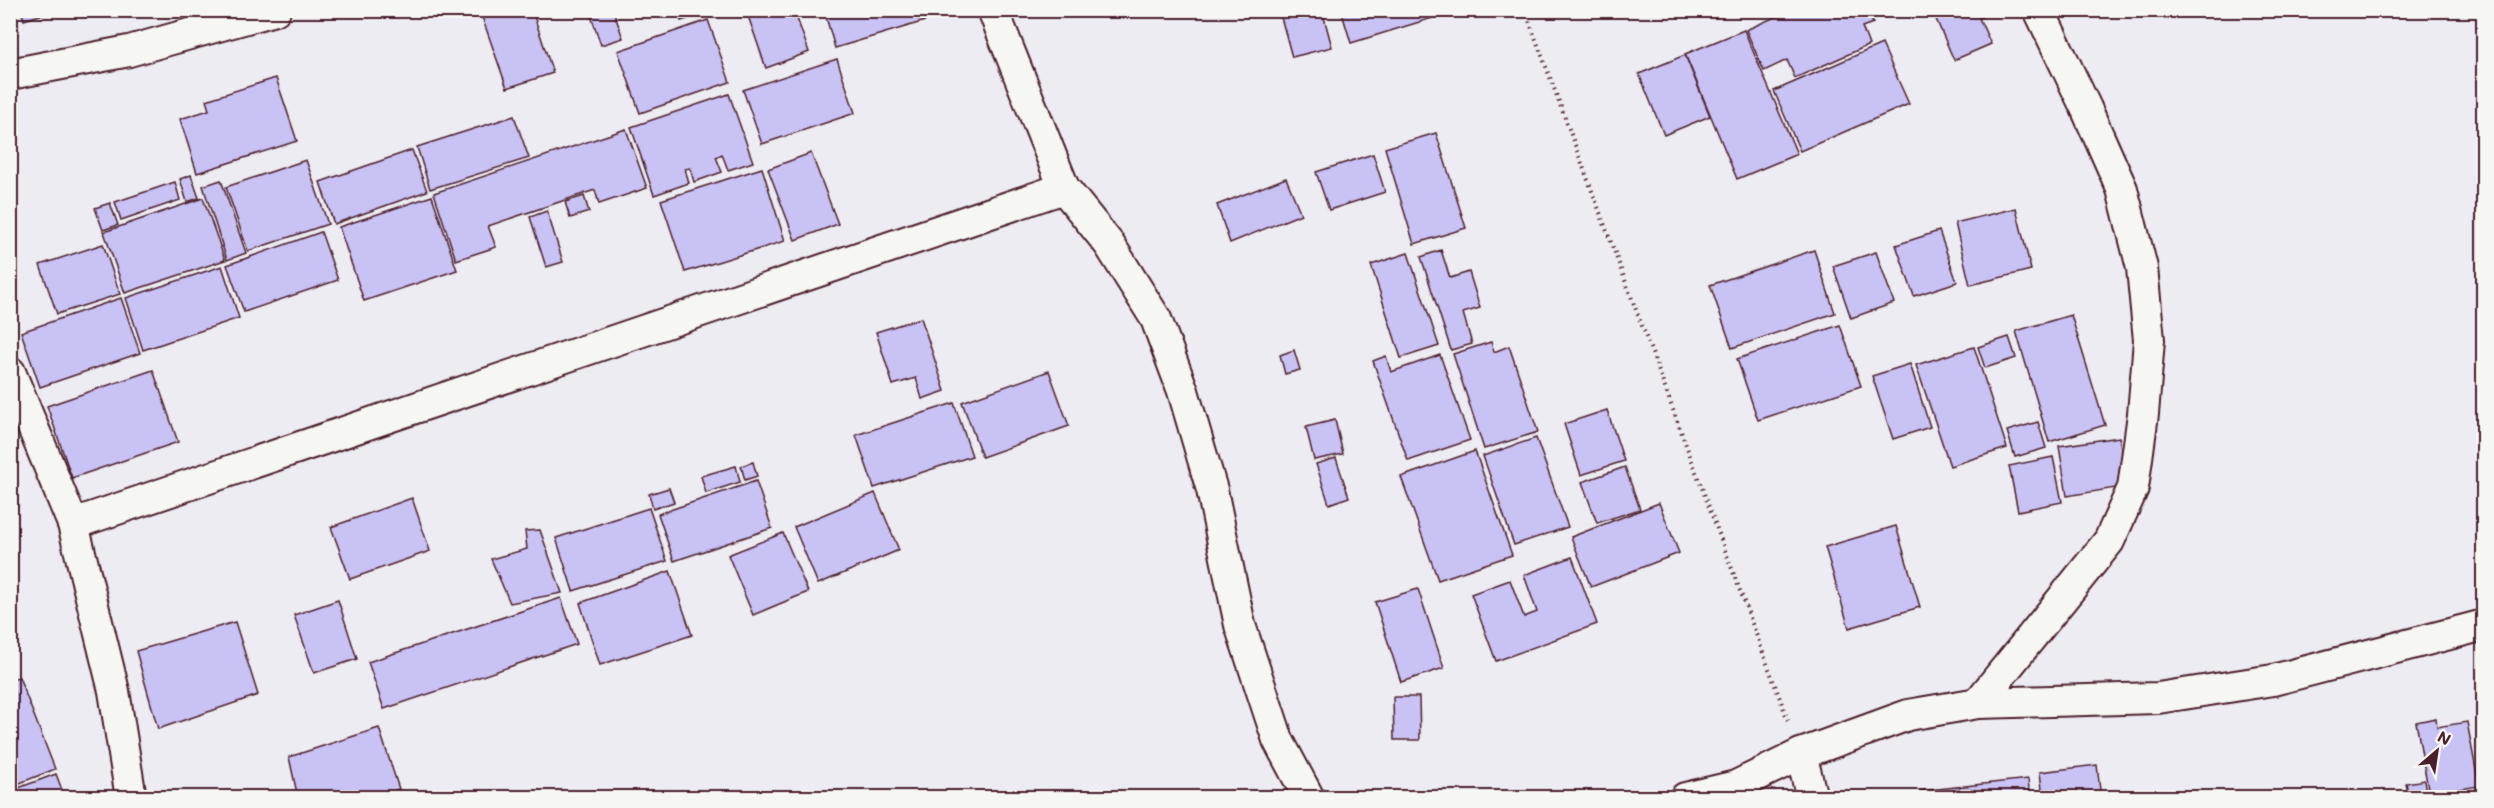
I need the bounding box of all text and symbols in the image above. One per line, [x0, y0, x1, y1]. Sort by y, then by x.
north arrow [2407, 721, 2467, 781]
text: N [2434, 725, 2455, 750]

